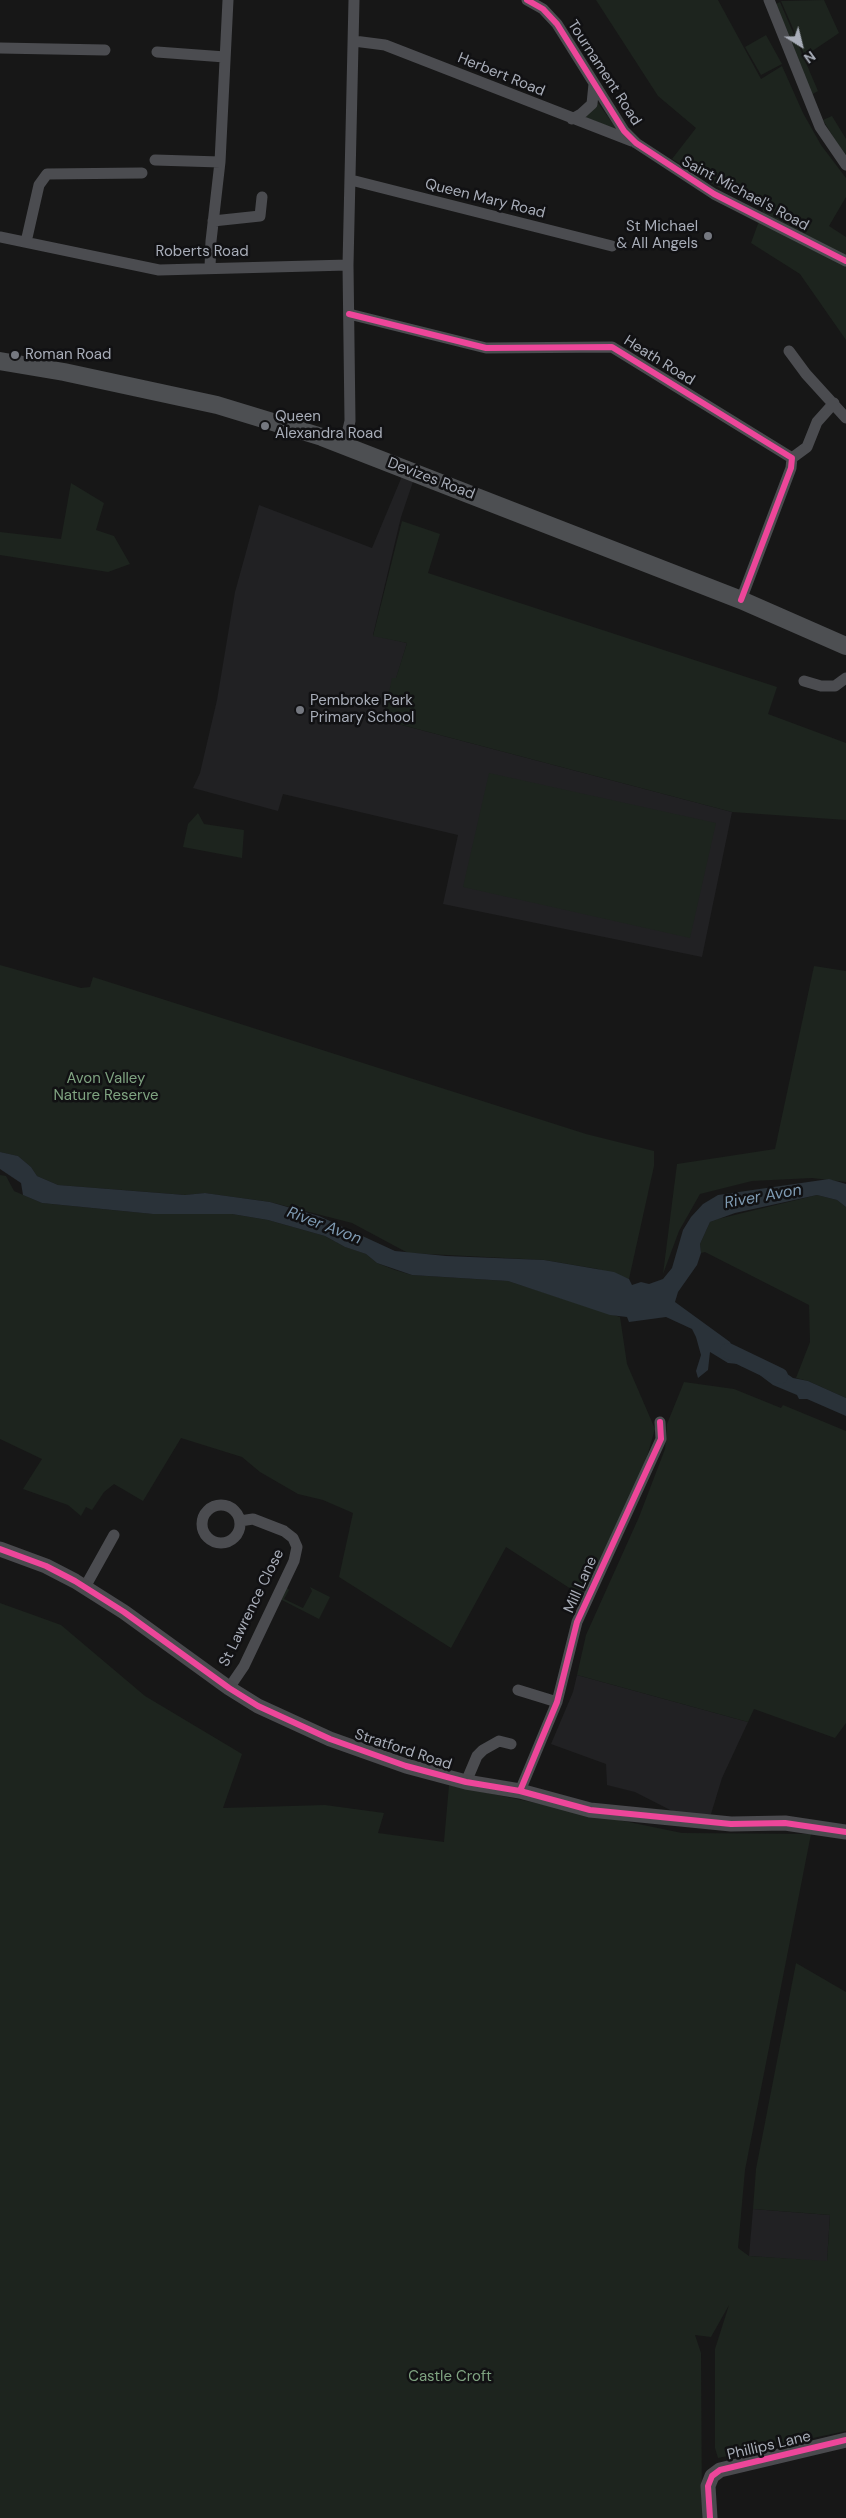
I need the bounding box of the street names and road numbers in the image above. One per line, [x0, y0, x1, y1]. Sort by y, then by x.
street label: Tournament Road [563, 17, 645, 129]
street label: Herbert Road [455, 49, 547, 101]
street label: Saint Michael's Road [678, 153, 812, 235]
street label: Queen Mary Road [423, 175, 547, 223]
street label: Roberts Road [155, 243, 249, 261]
street label: Heath Road [620, 332, 698, 390]
street label: Devizes Road [385, 454, 477, 504]
street label: St Lawrence Close [216, 1546, 288, 1670]
street label: Mill Lane [561, 1554, 601, 1616]
street label: Stratford Road [352, 1726, 454, 1774]
street label: Phillips Lane [725, 2428, 813, 2464]

